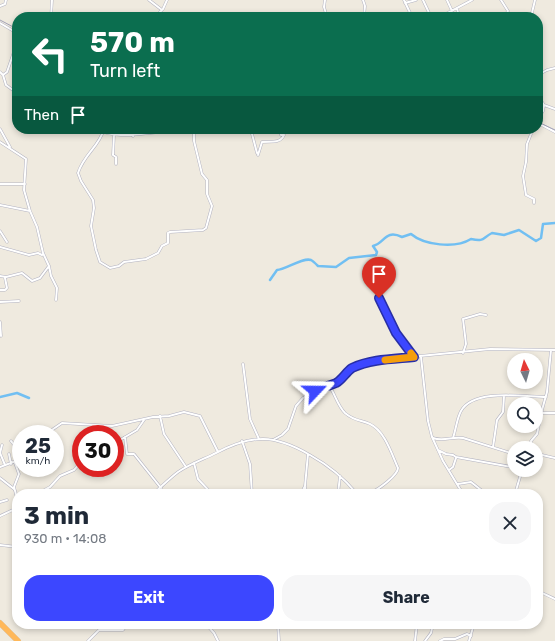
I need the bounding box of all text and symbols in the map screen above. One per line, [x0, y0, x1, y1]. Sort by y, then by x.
text: 570 m [90, 26, 175, 59]
icon: left [24, 28, 76, 80]
text: Turn left [90, 60, 160, 82]
icon: arrive [67, 104, 89, 126]
text: Then [24, 106, 59, 124]
pin [362, 257, 396, 298]
icon: arrive [368, 263, 390, 285]
north arrow [507, 353, 543, 389]
map controls [507, 353, 543, 477]
position arrow [294, 370, 336, 412]
button: search [507, 397, 543, 433]
speed limit sign: 30 [72, 425, 124, 477]
text: 25 [25, 434, 51, 458]
button: layers [507, 441, 543, 477]
text: km/h [26, 455, 50, 467]
text: 3 min [24, 502, 89, 530]
button: close [489, 502, 531, 544]
text: 930 m · 14:08 [24, 531, 106, 546]
button: Exit [24, 575, 274, 621]
button: Share [282, 575, 531, 621]

